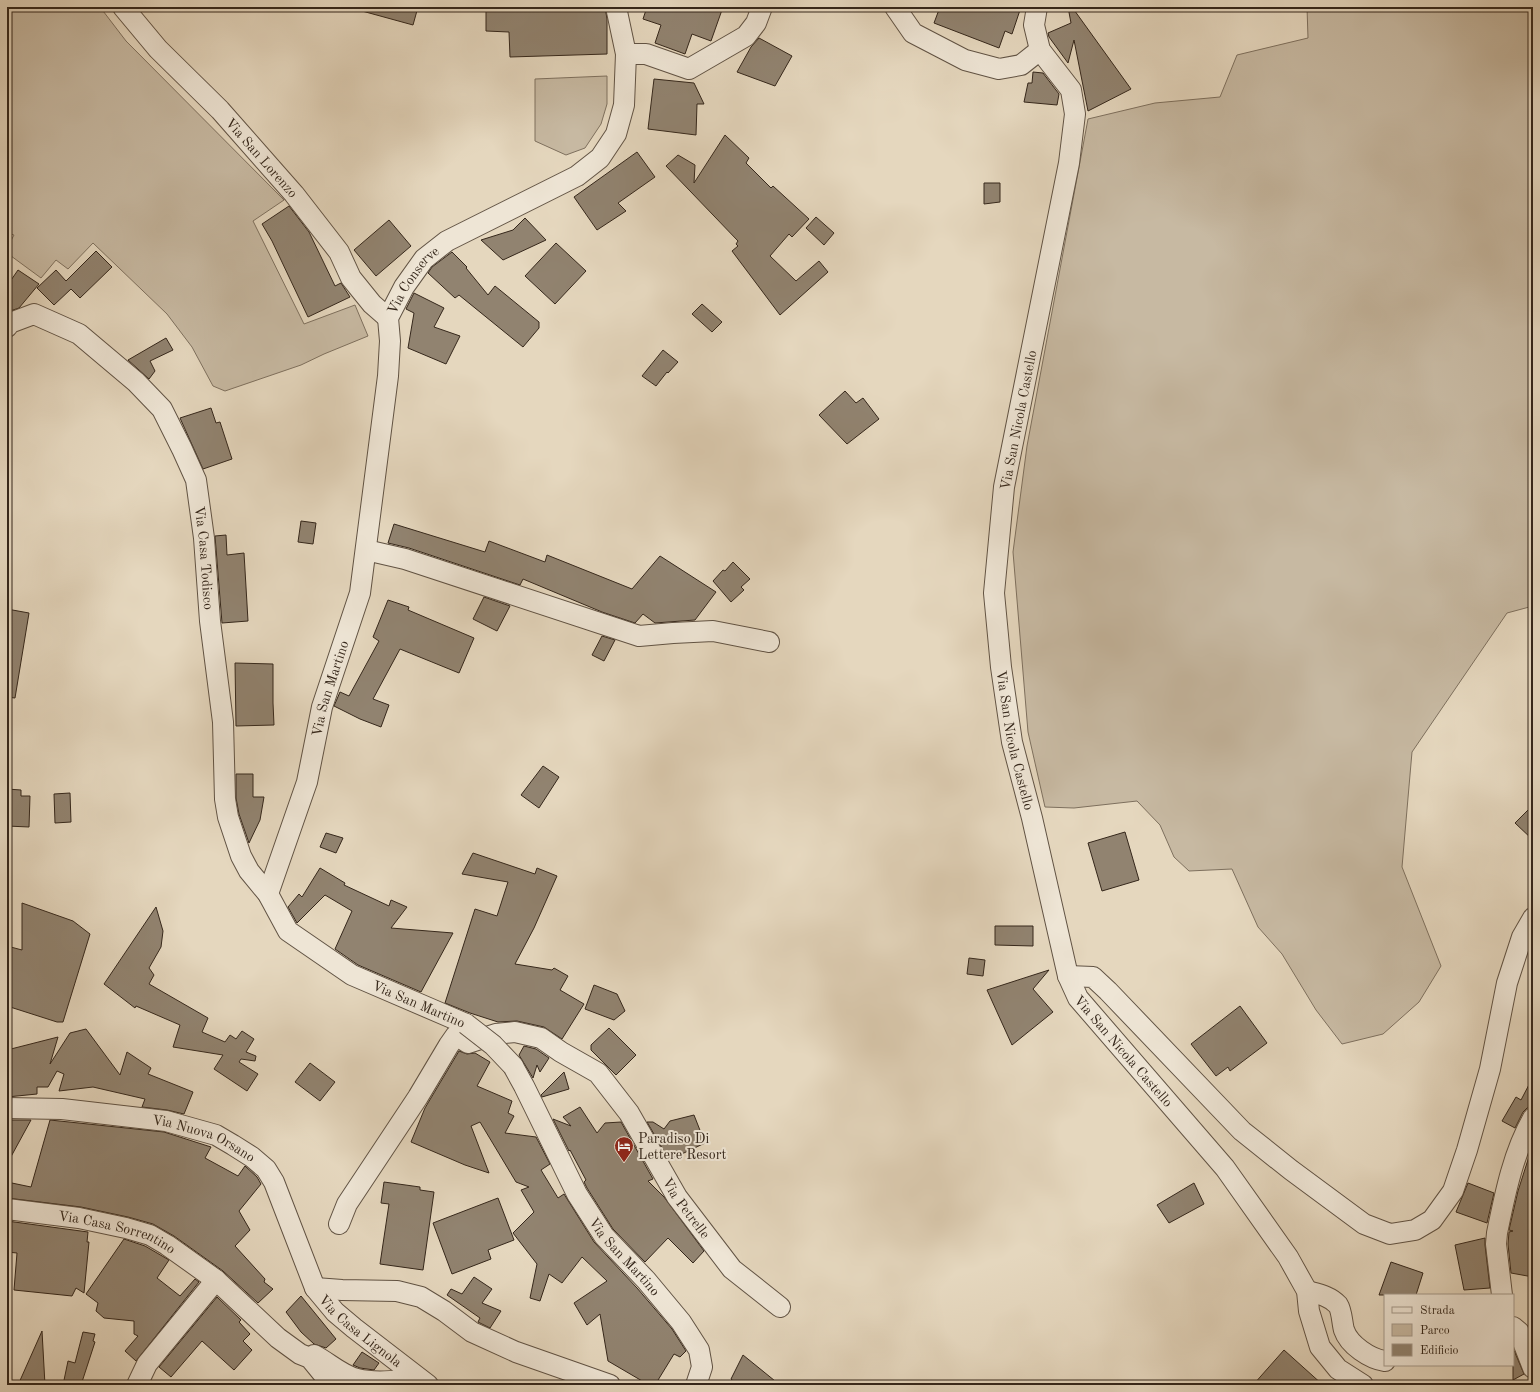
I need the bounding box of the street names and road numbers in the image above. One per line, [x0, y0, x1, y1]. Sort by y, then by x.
street label: Via San Lorenzo [222, 116, 300, 201]
street label: Via Conserve [385, 244, 442, 317]
street label: Via San Nicola Castello [999, 349, 1039, 491]
street label: Via Casa Todisco [192, 505, 215, 610]
street label: Via San Martino [310, 639, 352, 738]
street label: Via San Nicola Castello [994, 669, 1036, 812]
street label: Via San Martino [370, 979, 467, 1031]
street label: Via San Nicola Castello [1071, 993, 1175, 1110]
street label: Via Nuova Orsano [151, 1113, 257, 1165]
street label: Via Petrelle [660, 1176, 712, 1242]
street label: Via Casa Sorrentino [57, 1209, 178, 1257]
street label: Via San Martino [586, 1215, 662, 1299]
street label: Via Casa Lignola [316, 1292, 404, 1370]

